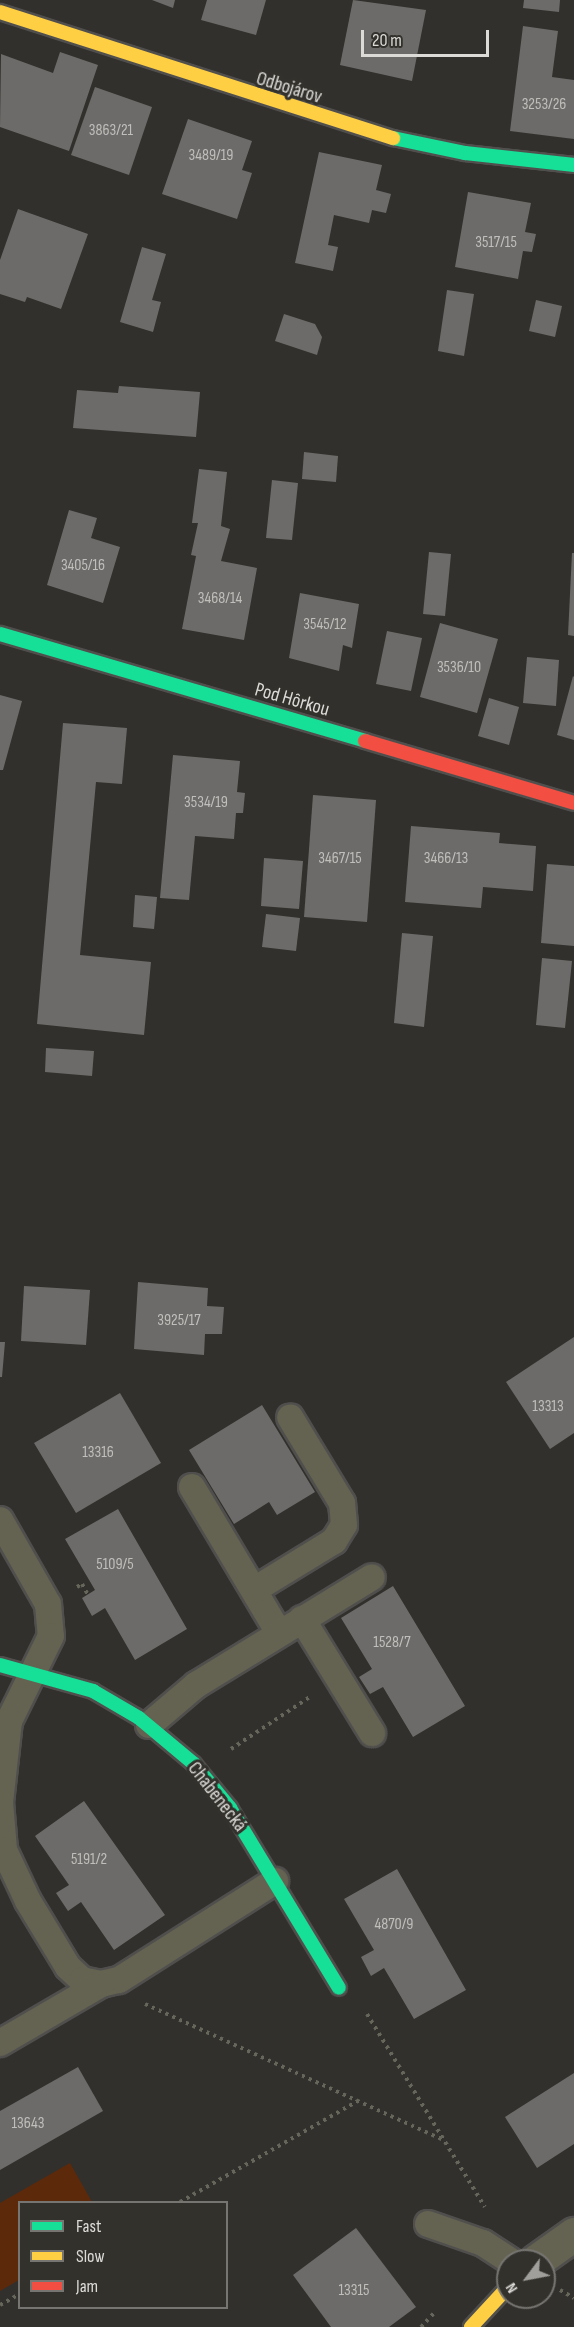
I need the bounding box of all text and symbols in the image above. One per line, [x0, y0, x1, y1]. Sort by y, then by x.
scale bar [364, 18, 492, 56]
text: 20 m [372, 30, 402, 51]
street label: Odbojárov [253, 67, 325, 109]
house number: 3253/26 [522, 95, 566, 115]
house number: 3863/21 [89, 121, 133, 141]
house number: 3489/19 [189, 146, 233, 166]
house number: 3517/15 [475, 233, 517, 253]
house number: 3405/16 [61, 556, 105, 576]
house number: 3468/14 [198, 589, 242, 609]
house number: 3545/12 [303, 615, 347, 635]
house number: 3536/10 [437, 658, 481, 678]
street label: Pod Hôrkou [252, 678, 332, 722]
house number: 3534/19 [184, 793, 228, 813]
house number: 3467/15 [318, 849, 362, 869]
house number: 3466/13 [424, 849, 468, 869]
house number: 3925/17 [157, 1311, 201, 1331]
house number: 13313 [532, 1397, 564, 1417]
house number: 13316 [82, 1443, 114, 1463]
house number: 5109/5 [96, 1555, 134, 1575]
house number: 1528/7 [373, 1633, 411, 1653]
street label: Chabenecká [182, 1757, 252, 1837]
house number: 5191/2 [71, 1850, 107, 1870]
house number: 4870/9 [375, 1915, 413, 1935]
house number: 13643 [11, 2114, 45, 2134]
legend [18, 2201, 228, 2309]
text: Fast [76, 2216, 101, 2237]
text: Slow [76, 2246, 105, 2267]
north arrow [496, 2249, 556, 2309]
text: Jam [76, 2276, 98, 2297]
text: N [502, 2279, 522, 2296]
house number: 13315 [338, 2281, 370, 2301]

